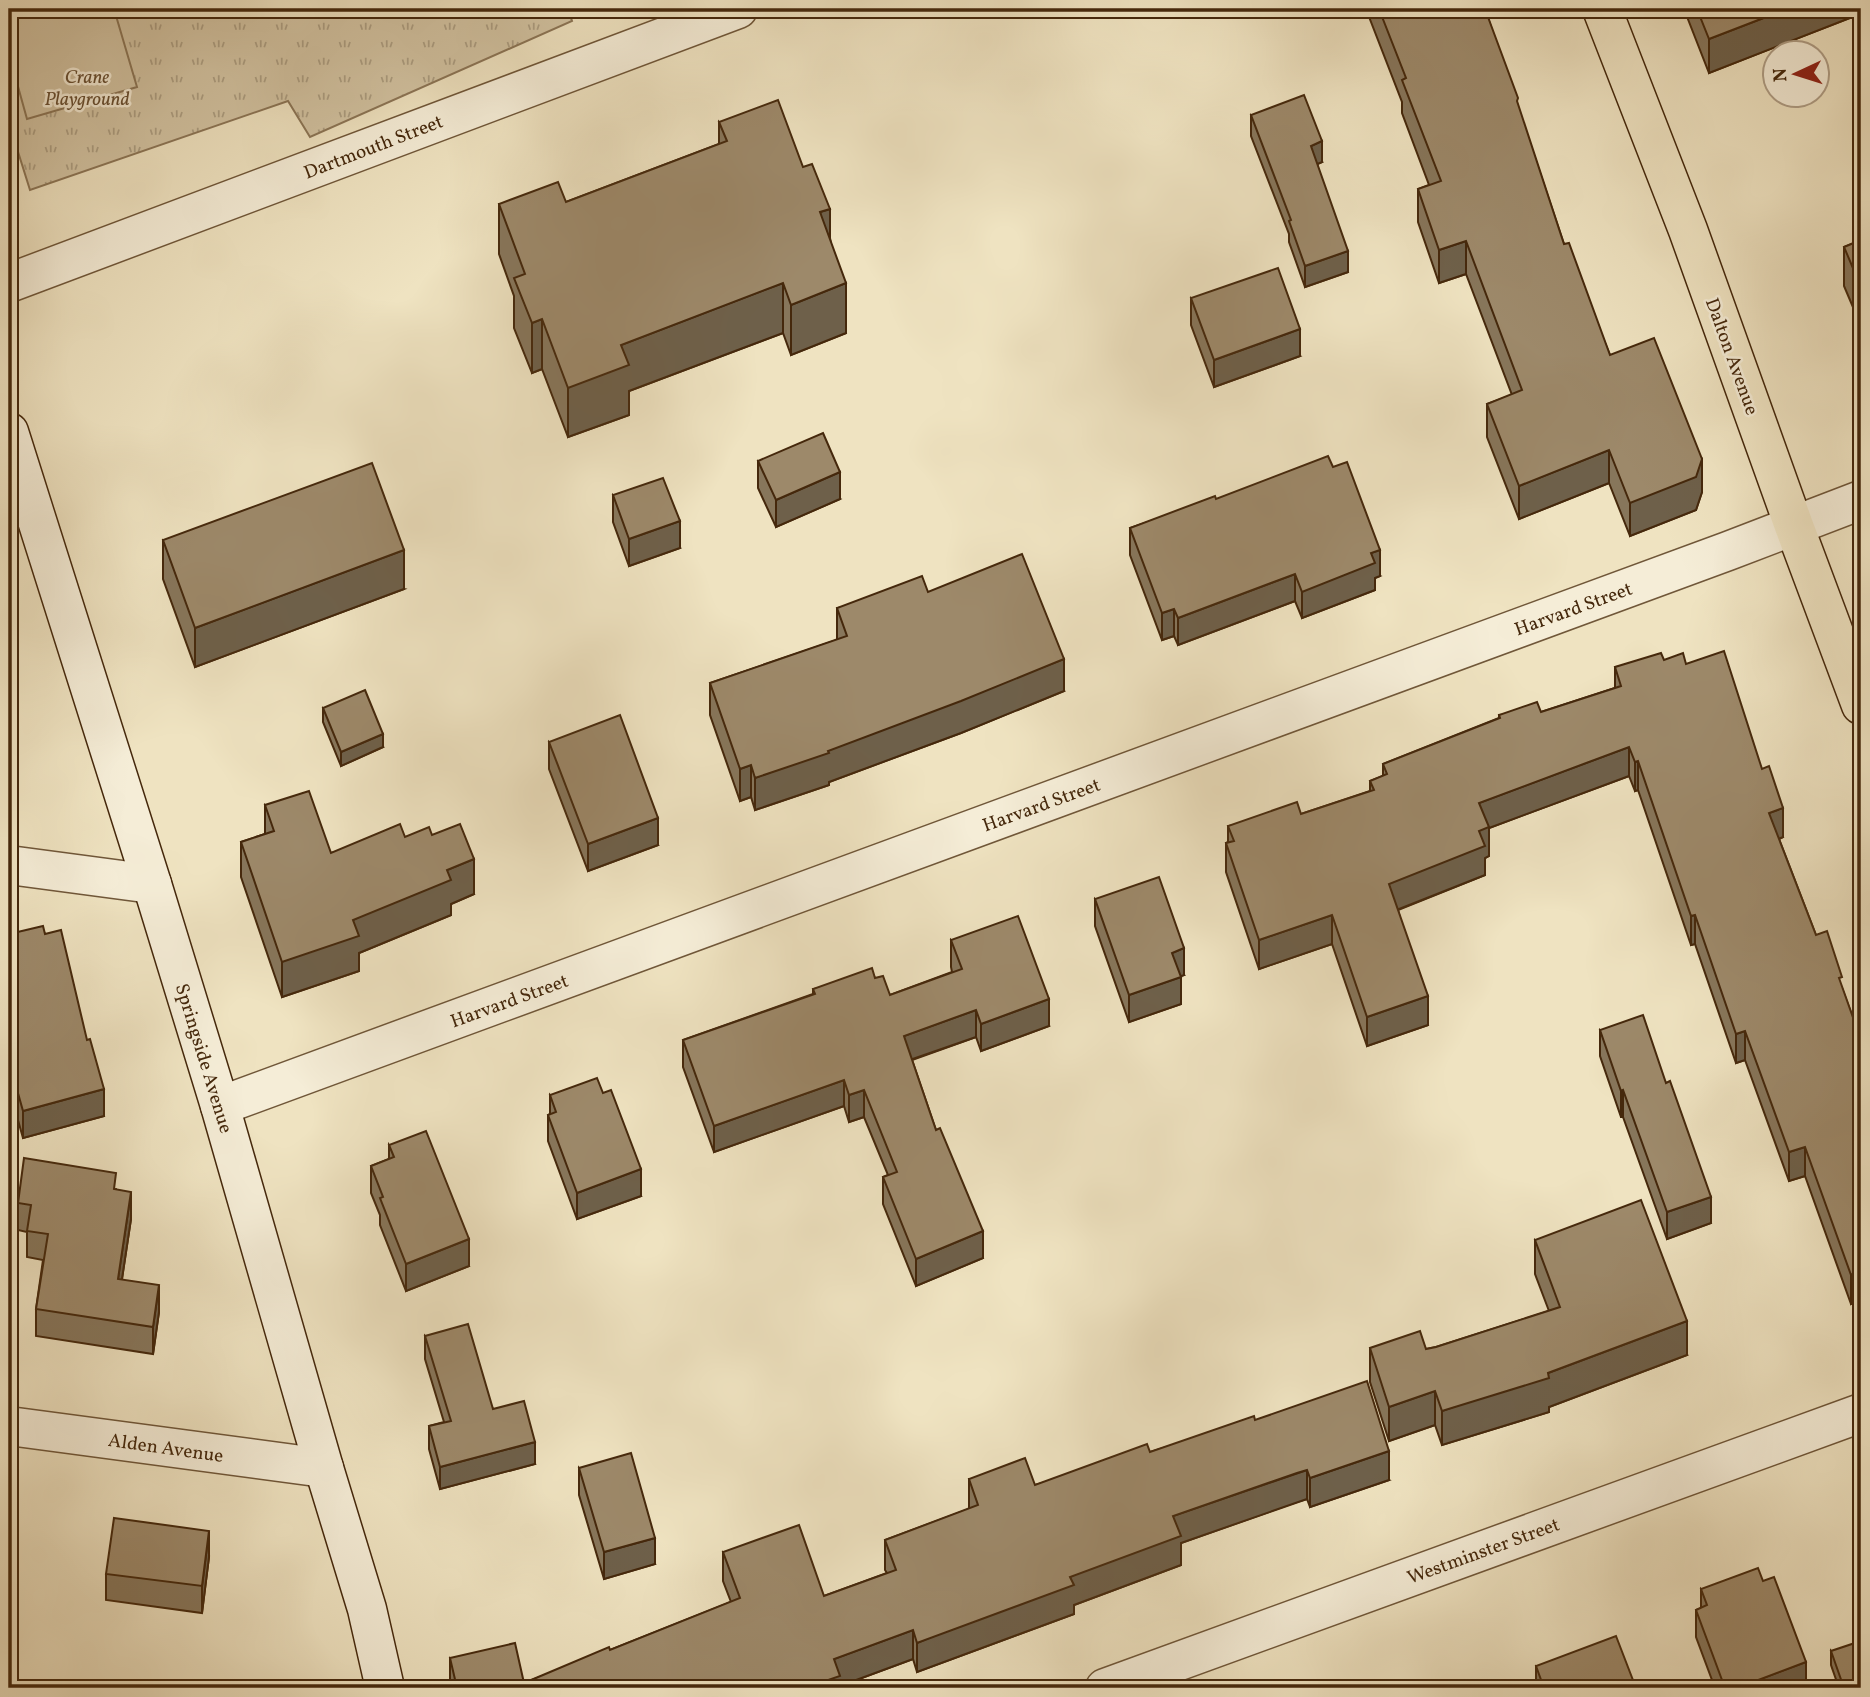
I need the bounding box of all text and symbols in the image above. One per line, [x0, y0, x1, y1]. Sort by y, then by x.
north arrow [1762, 38, 1832, 108]
park label: Crane Playground [44, 65, 130, 113]
text: N [1768, 67, 1794, 83]
street label: Dartmouth Street [300, 109, 447, 186]
street label: Dalton Avenue [1698, 294, 1764, 419]
street label: Harvard Street [1511, 576, 1636, 643]
street label: Harvard Street [979, 772, 1104, 839]
street label: Harvard Street [447, 968, 572, 1035]
street label: Springside Avenue [168, 980, 238, 1137]
street label: Alden Avenue [106, 1428, 225, 1470]
street label: Westminster Street [1404, 1512, 1564, 1592]

